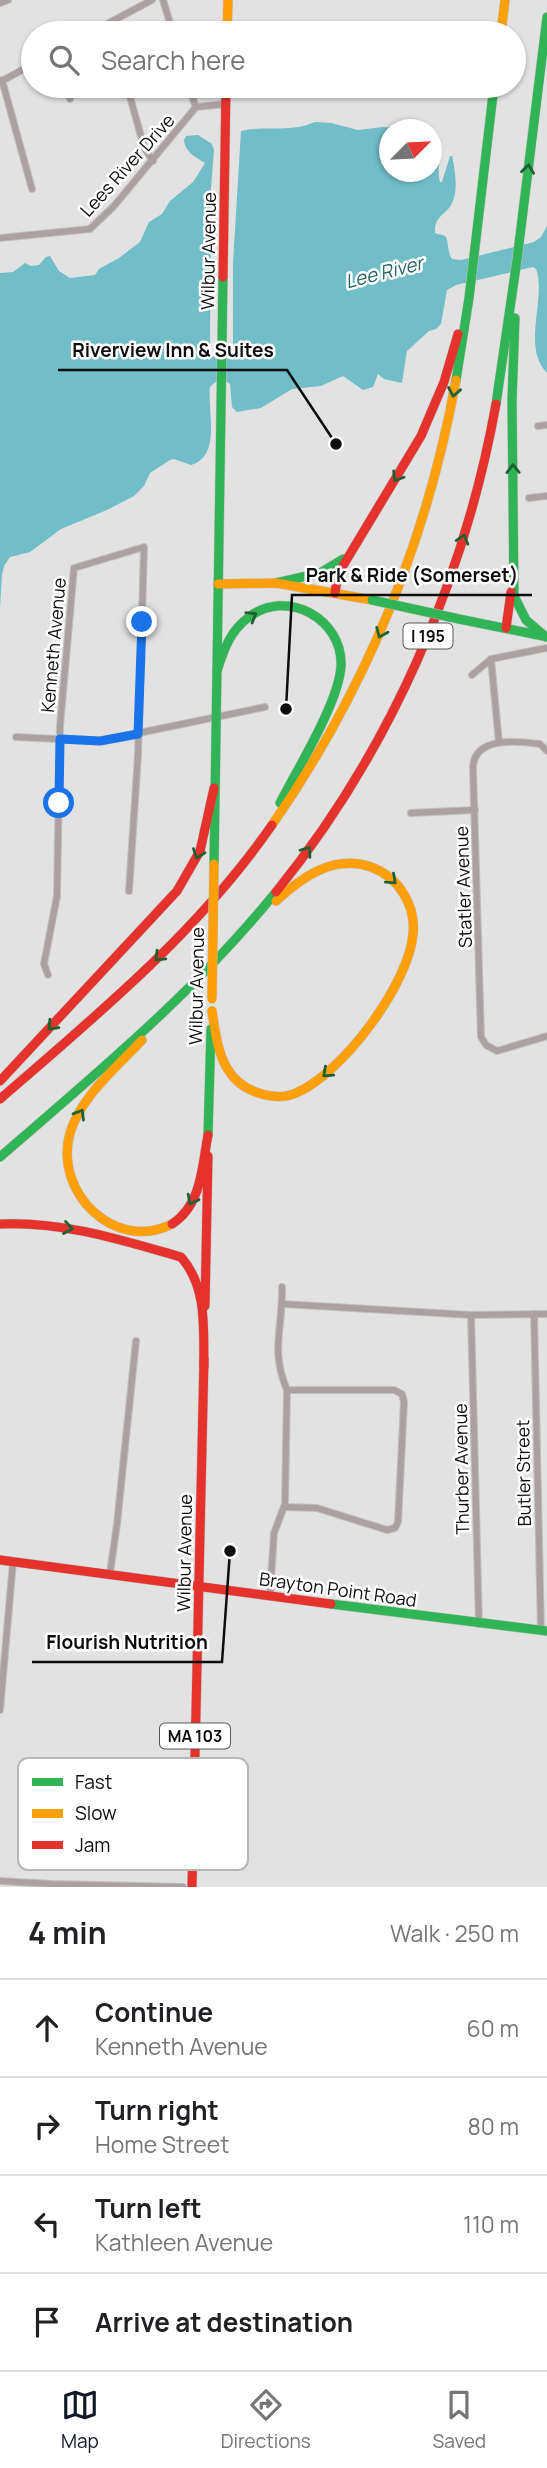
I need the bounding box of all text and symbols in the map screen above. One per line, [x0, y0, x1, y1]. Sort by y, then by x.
search box [21, 21, 526, 98]
icon: search [45, 41, 83, 79]
text: Search here [101, 42, 246, 78]
street label: Lees River Drive [74, 109, 180, 221]
north arrow [379, 119, 442, 182]
one-way arrow [521, 163, 536, 175]
street label: Wilbur Avenue [195, 192, 221, 310]
water label: Lee River [342, 249, 428, 294]
callout: Riverview Inn & Suites [58, 330, 287, 370]
text: Riverview Inn & Suites [72, 337, 274, 363]
one-way arrow [447, 386, 462, 398]
one-way arrow [505, 463, 521, 474]
one-way arrow [392, 469, 405, 482]
one-way arrow [455, 533, 470, 545]
callout: Park & Ride (Somerset) [292, 555, 532, 595]
text: Park & Ride (Somerset) [306, 562, 518, 588]
street label: Kenneth Avenue [35, 577, 71, 713]
route end [126, 606, 157, 637]
one-way arrow [245, 612, 258, 625]
road number: I 195 [404, 624, 452, 649]
one-way arrow [375, 626, 389, 638]
route start [43, 787, 74, 818]
street label: Statler Avenue [449, 826, 477, 948]
one-way arrow [299, 846, 312, 859]
one-way arrow [192, 847, 206, 859]
one-way arrow [384, 872, 397, 884]
street label: Wilbur Avenue [183, 927, 209, 1045]
one-way arrow [155, 949, 168, 962]
one-way arrow [47, 1018, 60, 1031]
one-way arrow [322, 1064, 335, 1077]
one-way arrow [71, 1108, 84, 1121]
one-way arrow [187, 1193, 201, 1206]
one-way arrow [62, 1220, 74, 1235]
street label: Thurber Avenue [448, 1403, 474, 1535]
street label: Butler Street [510, 1419, 536, 1527]
street label: Wilbur Avenue [171, 1494, 197, 1612]
street label: Brayton Point Road [258, 1566, 418, 1612]
callout: Flourish Nutrition [32, 1622, 222, 1662]
text: Flourish Nutrition [46, 1629, 208, 1655]
road number: MA 103 [160, 1724, 230, 1748]
legend [18, 1758, 248, 1870]
text: Fast [75, 1769, 112, 1795]
text: Slow [75, 1800, 117, 1826]
text: Jam [75, 1832, 110, 1858]
text: 4 min [28, 1912, 106, 1953]
text: Walk · 250 m [390, 1917, 519, 1949]
text: Continue [95, 1994, 213, 2030]
icon: ahead [28, 2009, 66, 2047]
text: 60 m [467, 2012, 519, 2044]
text: Kenneth Avenue [95, 2030, 268, 2062]
text: Turn right [95, 2092, 219, 2128]
icon: right [28, 2107, 66, 2145]
text: 80 m [468, 2110, 519, 2142]
text: Home Street [95, 2128, 229, 2160]
text: Turn left [95, 2190, 202, 2226]
icon: left [28, 2205, 66, 2243]
text: 110 m [463, 2208, 519, 2240]
text: Kathleen Avenue [95, 2226, 273, 2258]
icon: arrive [28, 2303, 66, 2341]
text: Arrive at destination [95, 2304, 353, 2340]
tab: Map [61, 2386, 99, 2454]
tab: Directions [221, 2386, 311, 2454]
tab: Saved [433, 2386, 486, 2454]

